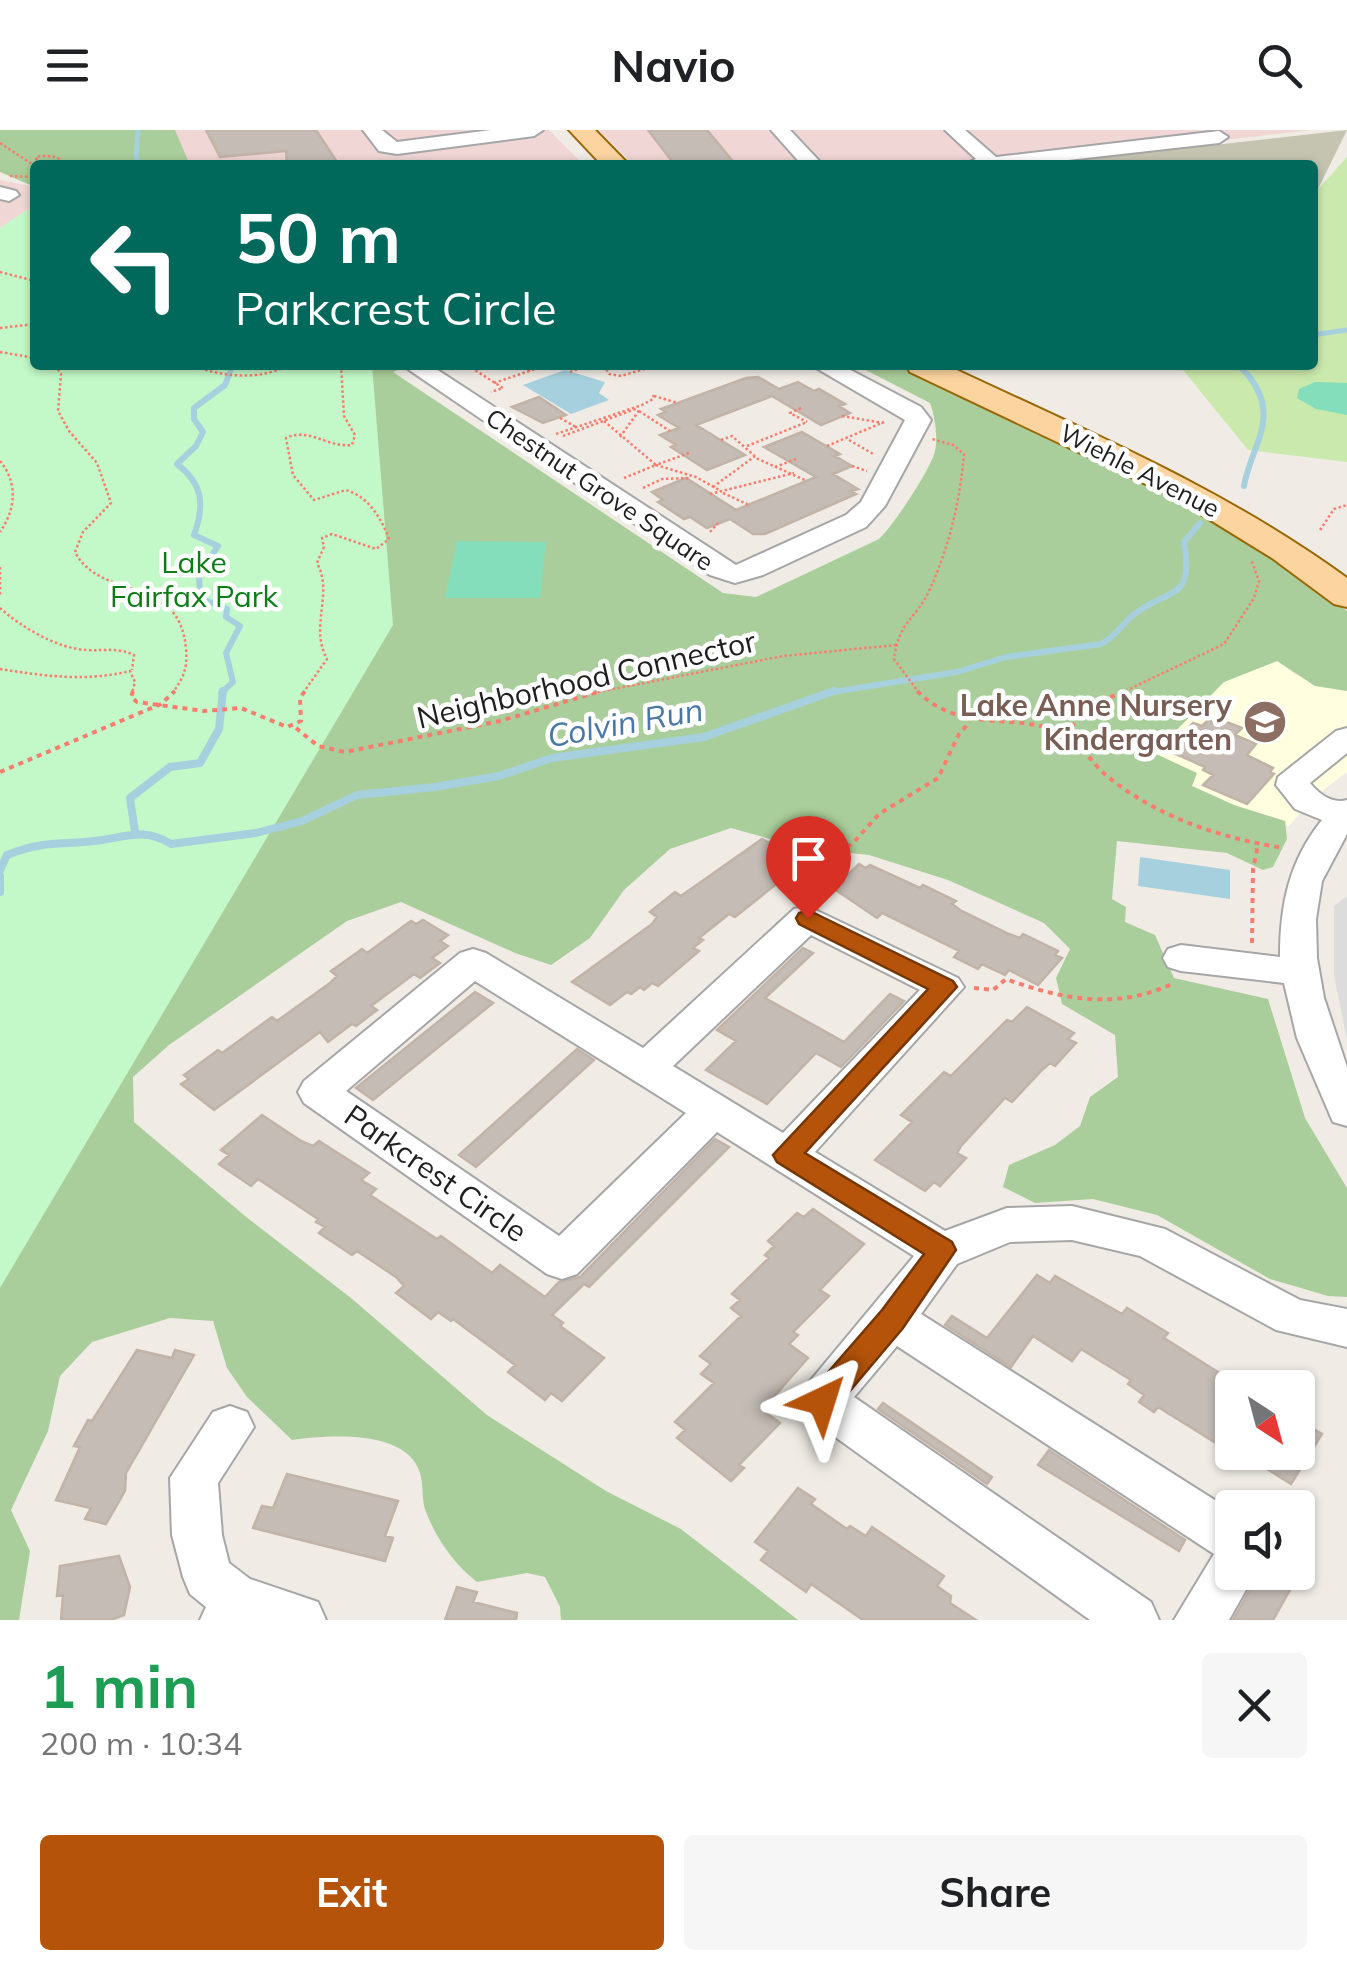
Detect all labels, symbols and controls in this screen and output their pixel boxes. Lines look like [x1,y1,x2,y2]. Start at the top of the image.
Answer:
text: Navio [611,37,736,93]
icon: menu [40,38,95,93]
icon: search [1252,38,1307,93]
text: 50 m [235,193,401,281]
icon: left [70,200,200,330]
text: Parkcrest Circle [235,280,557,336]
street label: Chestnut Grove Square [480,401,720,577]
street label: Wiehle Avenue [1055,416,1225,524]
park label: Lake Fairfax Park [110,543,279,615]
street label: Neighborhood Connector [413,621,759,736]
place label: Lake Anne Nursery Kindergarten [960,686,1233,758]
water label: Colvin Run [544,689,706,755]
school or university icon: Lake Anne Nursery Kindergarten [1242,699,1288,745]
pin [766,816,851,919]
icon: arrive [781,831,836,886]
street label: Parkcrest Circle [337,1096,535,1250]
position arrow [770,1349,874,1453]
north arrow [1215,1370,1315,1470]
map controls [1215,1370,1315,1590]
button: sound [1215,1490,1315,1590]
text: 1 min [40,1648,198,1723]
button: close [1202,1653,1307,1758]
text: 200 m · 10:34 [40,1723,242,1763]
button: Exit [40,1835,664,1950]
button: Share [684,1835,1307,1950]

